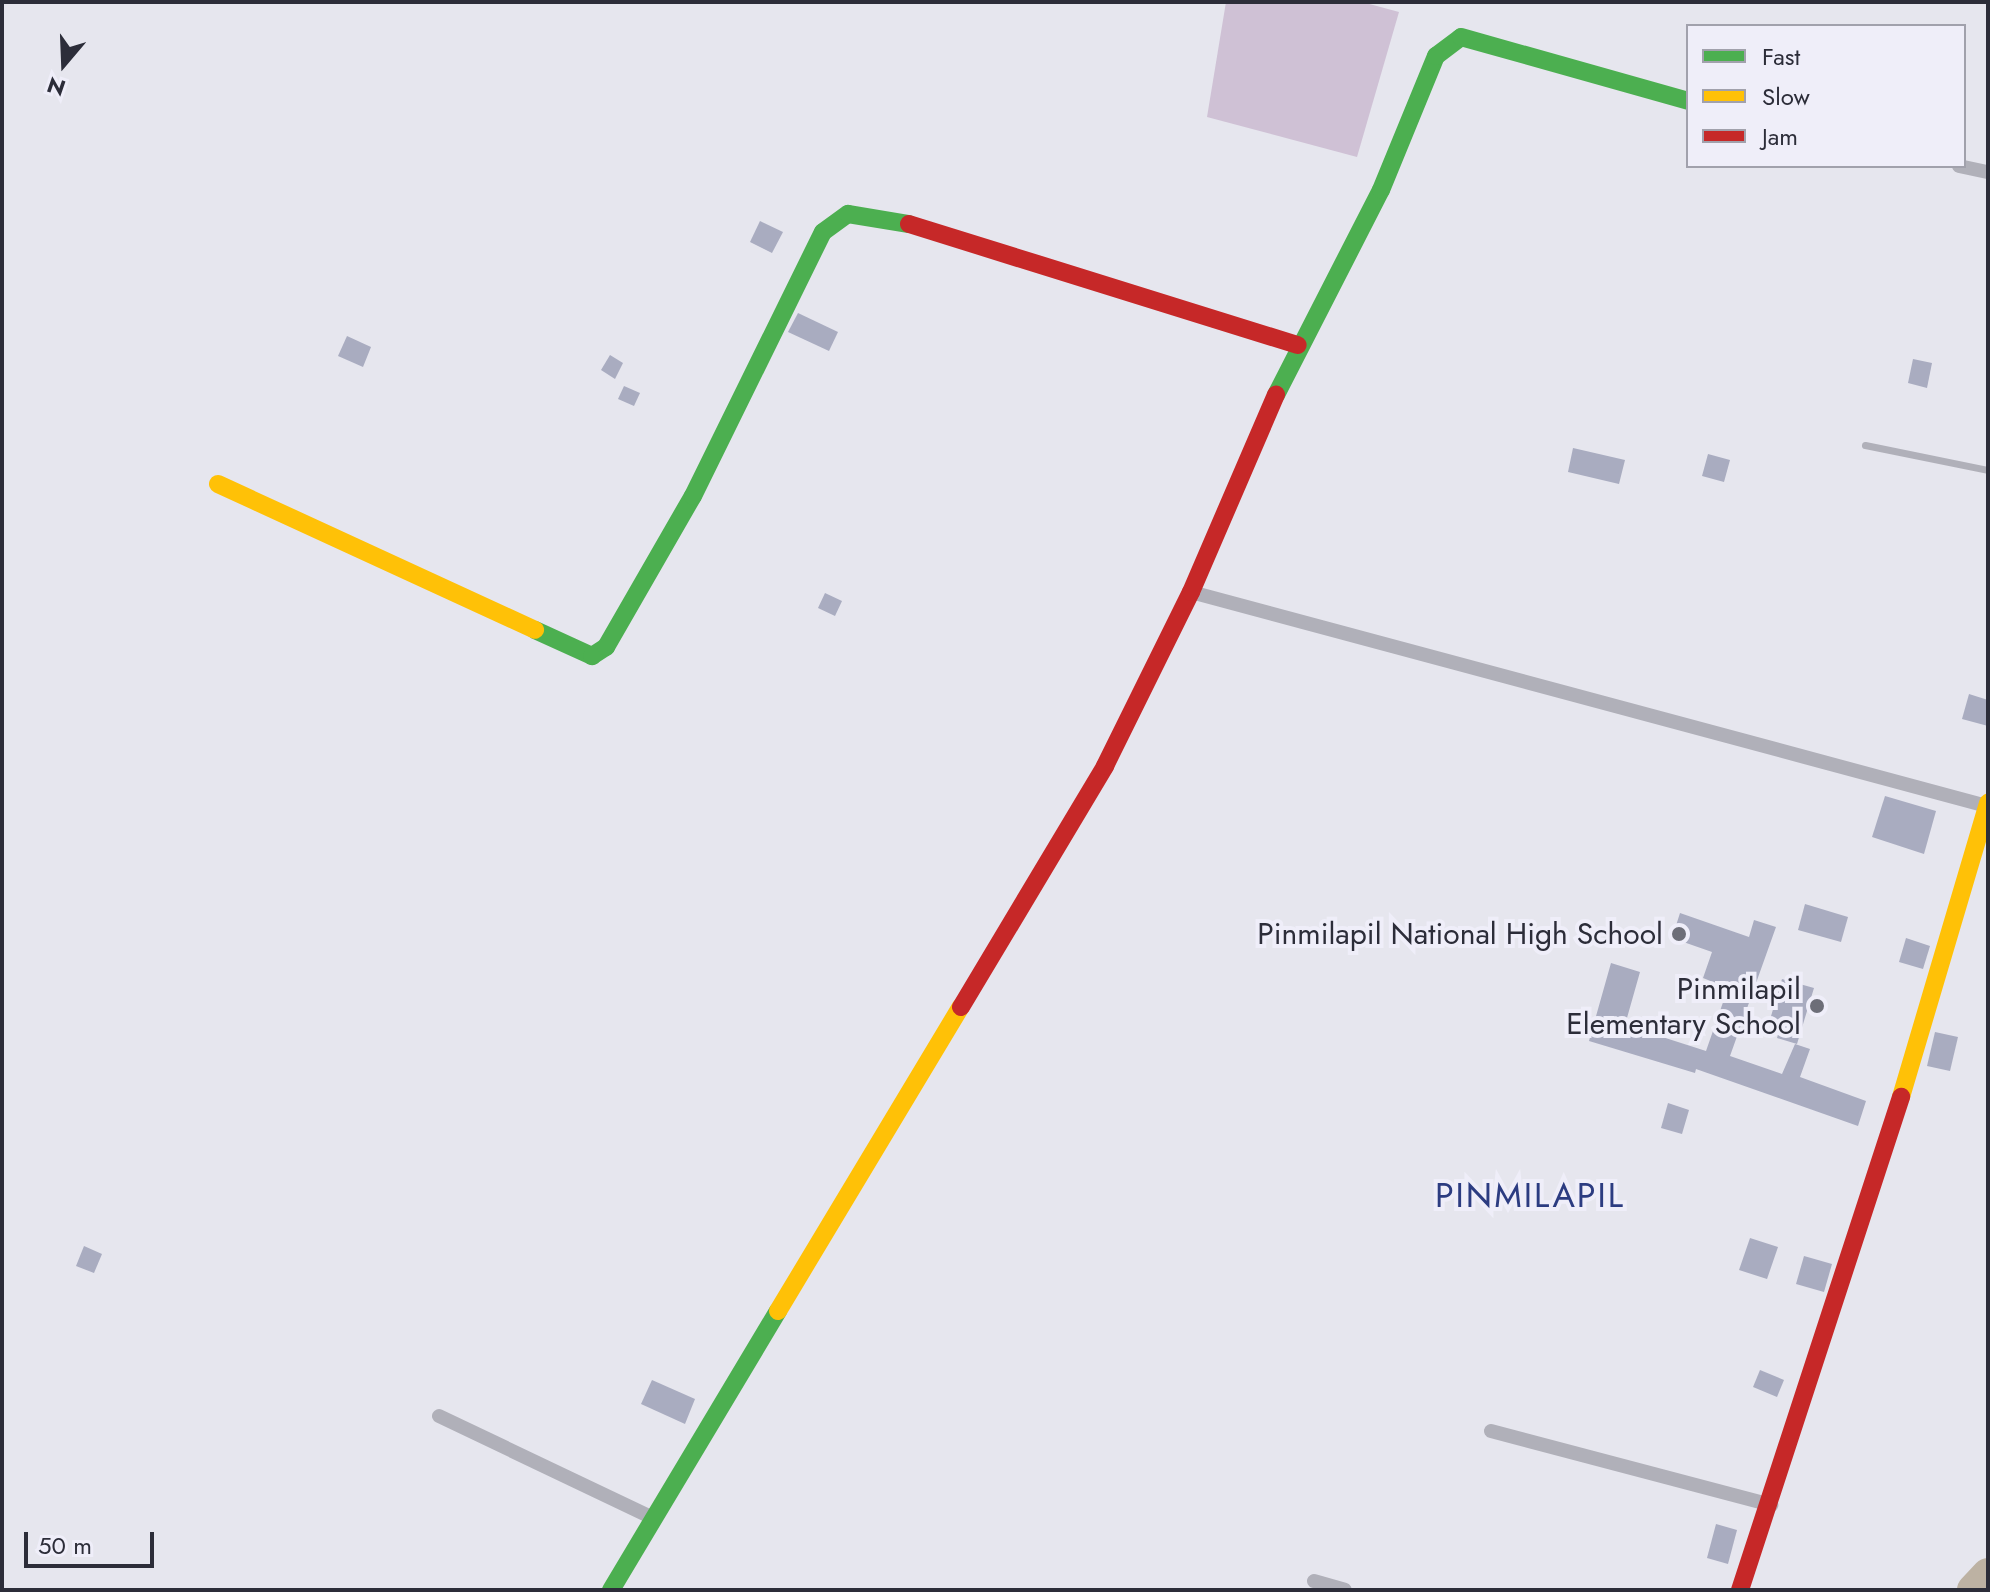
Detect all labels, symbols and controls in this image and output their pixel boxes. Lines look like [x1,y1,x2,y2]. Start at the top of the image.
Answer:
north arrow [24,24,104,104]
legend [1686,24,1966,168]
text: Fast [1762,39,1800,74]
text: N [43,69,70,105]
text: Slow [1762,79,1810,114]
text: Jam [1762,119,1798,154]
place label: Pinmilapil National High School [1257,916,1663,952]
marker: Pinmilapil National High School [1670,925,1688,943]
place label: Pinmilapil Elementary School [1566,971,1801,1042]
marker: Pinmilapil Elementary School [1808,997,1826,1015]
district label: PINMILAPIL [1435,1176,1625,1216]
scale bar [28,1516,158,1566]
text: 50 m [38,1528,92,1563]

